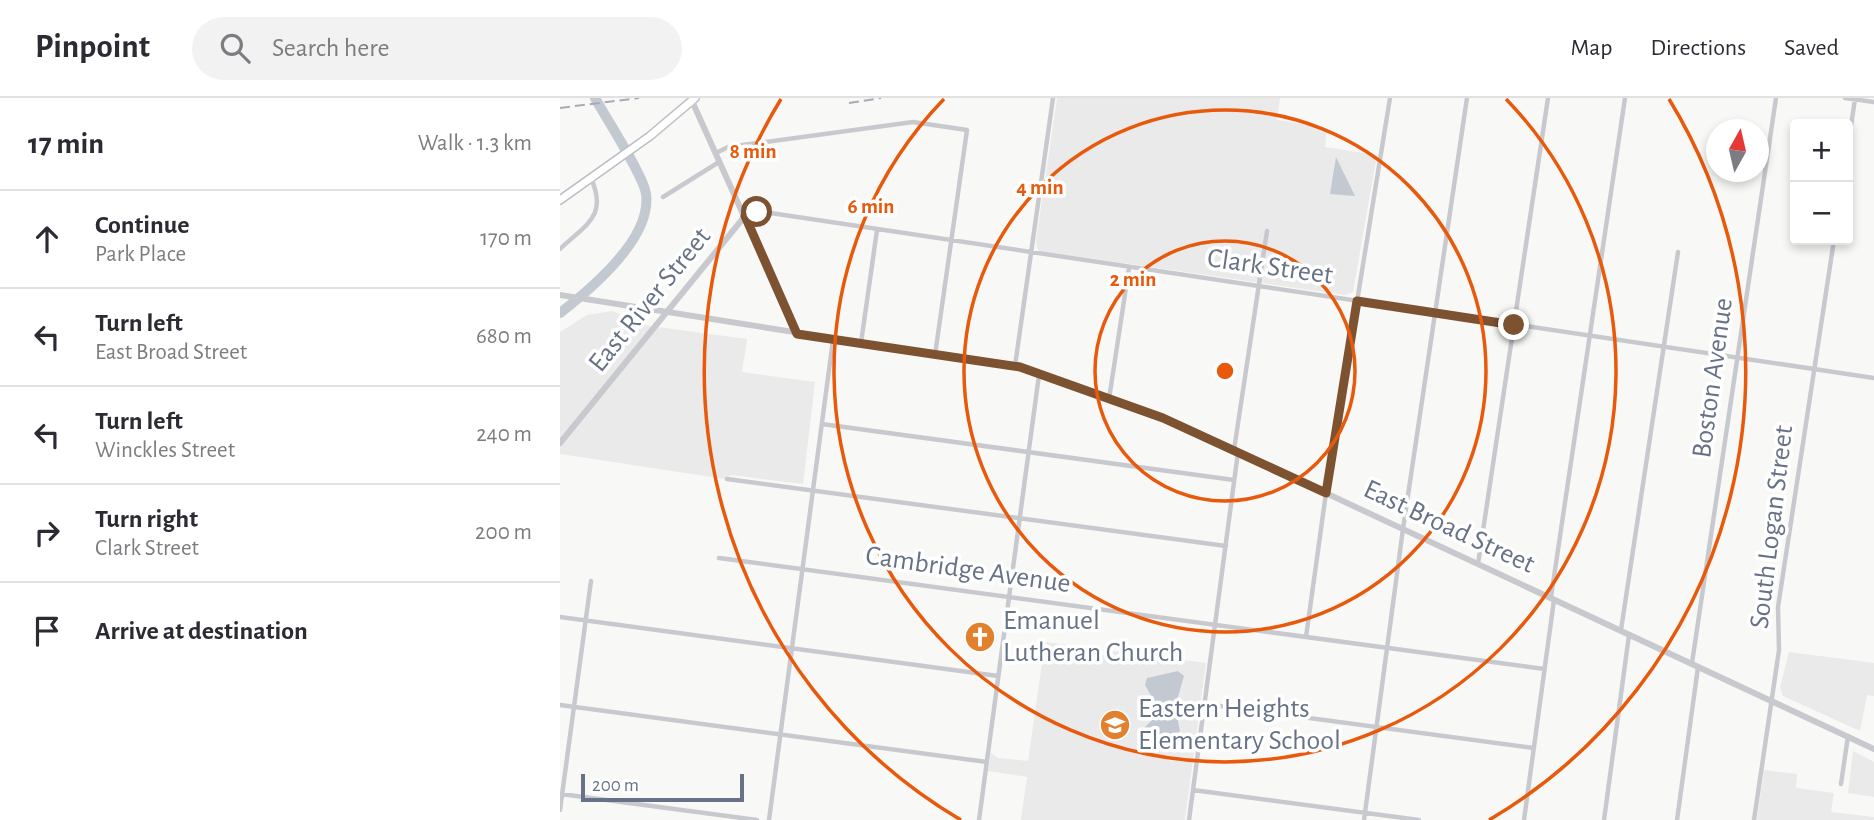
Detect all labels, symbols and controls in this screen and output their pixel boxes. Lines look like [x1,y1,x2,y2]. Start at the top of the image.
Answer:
search box [192,17,682,80]
icon: search [216,29,254,67]
text: Pinpoint [35,31,150,64]
text: Search here [272,35,390,61]
text: Map [1570,36,1612,60]
text: Directions [1650,36,1746,60]
text: Saved [1784,36,1839,60]
north arrow [1706,119,1769,182]
map controls [1790,119,1853,245]
button: + [1790,119,1853,182]
text: 17 min [28,129,104,159]
text: Walk · 1.3 km [418,132,532,155]
text: 8 min [729,141,777,162]
text: 4 min [1016,177,1064,198]
button: − [1790,182,1853,245]
route start [741,196,772,227]
text: 6 min [848,196,894,217]
text: Continue [95,212,190,238]
icon: ahead [28,220,66,258]
street label: East River Street [584,223,716,377]
text: 170 m [480,227,532,250]
text: Park Place [95,243,186,266]
street label: Clark Street [1205,244,1335,290]
text: 2 min [1110,269,1156,290]
street label: Boston Avenue [1688,296,1738,460]
route end [1498,309,1529,340]
text: Turn left [95,310,183,336]
icon: left [28,318,66,356]
text: 680 m [476,325,532,348]
text: East Broad Street [95,341,247,364]
centre of rings [1213,359,1237,383]
text: Turn left [95,408,183,434]
icon: left [28,416,66,454]
text: 240 m [476,423,532,446]
street label: South Logan Street [1746,424,1798,630]
text: Winckles Street [95,439,235,462]
street label: East Broad Street [1359,475,1539,579]
text: Turn right [95,506,198,532]
icon: right [28,514,66,552]
text: 200 m [475,521,532,544]
text: Clark Street [95,537,199,560]
street label: Cambridge Avenue [864,542,1072,598]
place label: Emanuel Lutheran Church [1003,607,1183,667]
icon: arrive [28,612,66,650]
text: Arrive at destination [95,618,308,644]
church icon: Emanuel Lutheran Church [963,620,997,654]
place label: Eastern Heights Elementary School [1138,695,1341,755]
school or university icon: Eastern Heights Elementary School [1098,708,1132,742]
scale bar [581,771,744,803]
text: 200 m [592,776,639,795]

